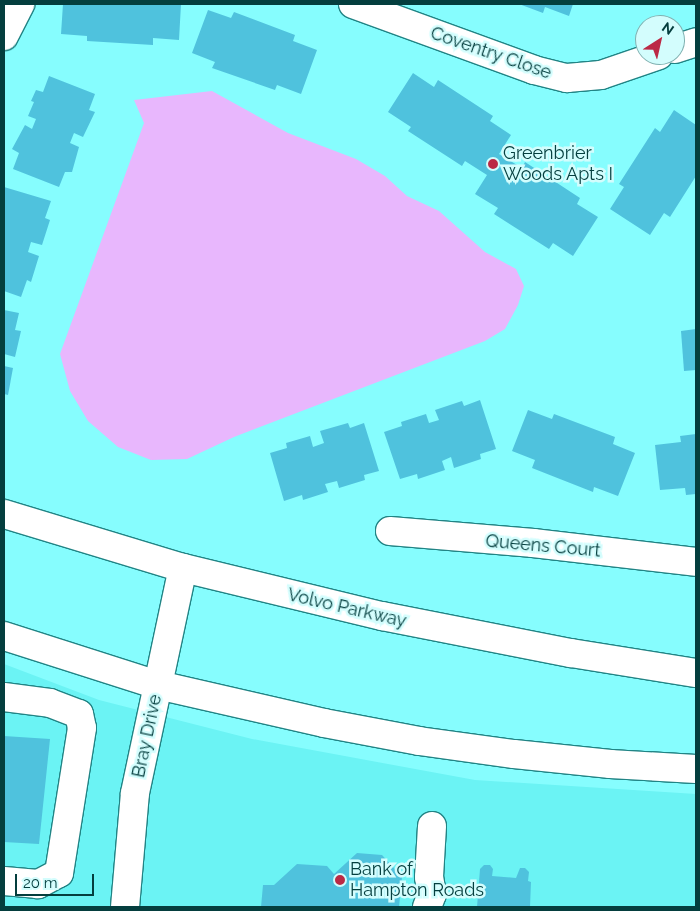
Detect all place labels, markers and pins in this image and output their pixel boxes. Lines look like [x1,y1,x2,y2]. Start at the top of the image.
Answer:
place label: Greenbrier Woods Apts I [503,143,613,186]
marker: Greenbrier Woods Apts I [487,158,499,170]
place label: Bank of Hampton Roads [350,859,484,902]
marker: Bank of Hampton Roads [334,874,346,886]

